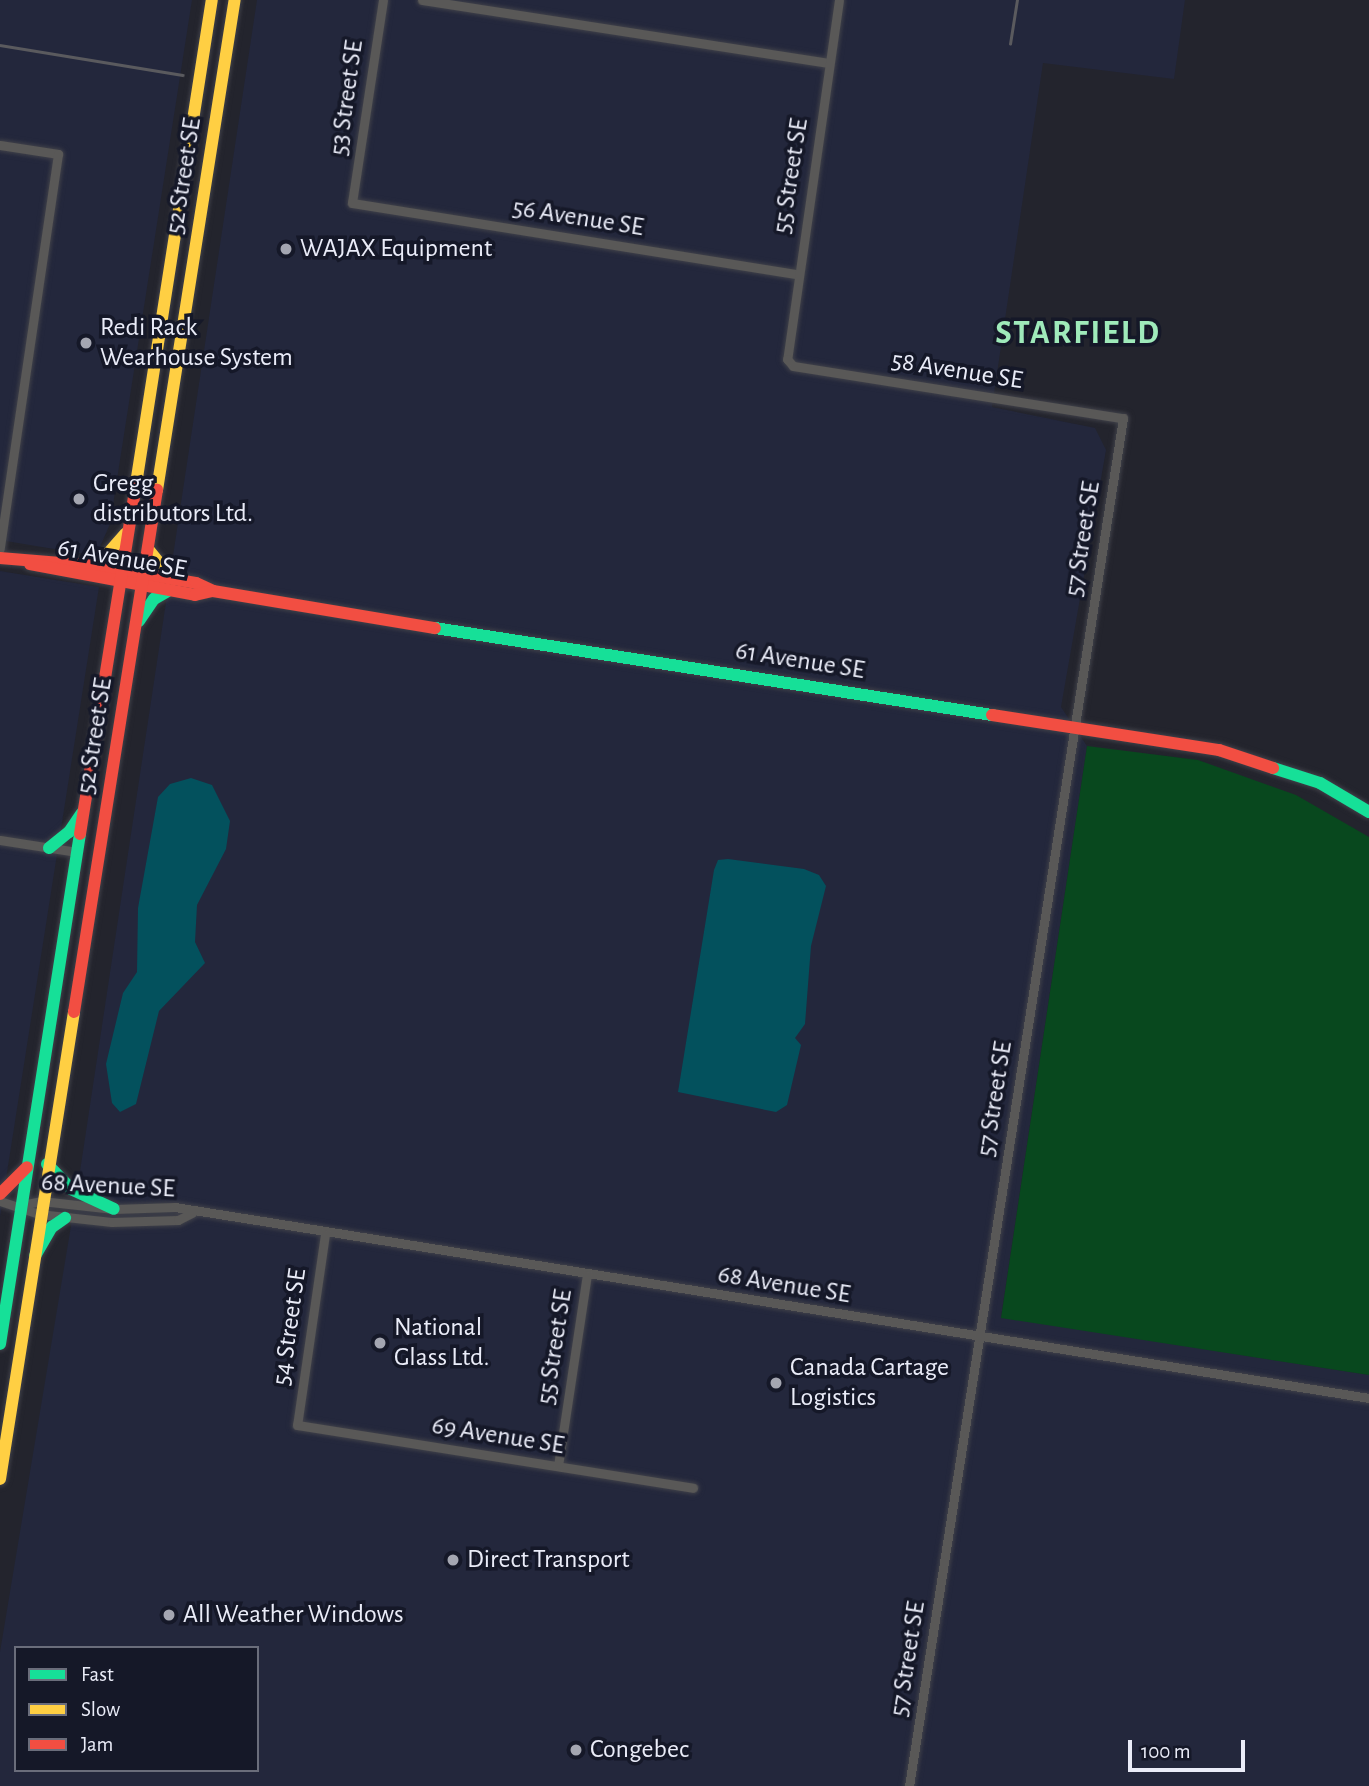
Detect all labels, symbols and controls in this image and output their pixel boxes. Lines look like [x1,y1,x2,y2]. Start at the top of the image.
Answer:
street label: 53 Street SE [323,38,371,158]
street label: 52 Street SE [159,116,209,236]
street label: 55 Street SE [766,116,816,236]
street label: 56 Avenue SE [510,192,646,244]
place label: WAJAX Equipment [300,233,492,265]
marker: WAJAX Equipment [278,241,294,257]
place label: Redi Rack Wearhouse System [100,312,293,374]
district label: STARFIELD [996,314,1160,354]
marker: Redi Rack Wearhouse System [78,335,94,351]
street label: 58 Avenue SE [889,345,1025,397]
place label: Gregg distributors Ltd. [93,468,253,530]
street label: 57 Street SE [1058,479,1108,599]
marker: Gregg distributors Ltd. [71,491,87,507]
street label: 61 Avenue SE [55,532,189,586]
street label: 61 Avenue SE [733,635,867,687]
street label: 52 Street SE [70,676,120,796]
street label: 57 Street SE [970,1039,1020,1159]
street label: 68 Avenue SE [40,1167,176,1205]
street label: 68 Avenue SE [716,1259,852,1311]
street label: 54 Street SE [266,1266,314,1388]
street label: 55 Street SE [530,1287,580,1407]
place label: National Glass Ltd. [394,1312,489,1374]
marker: National Glass Ltd. [372,1335,388,1351]
place label: Canada Cartage Logistics [790,1352,949,1414]
marker: Canada Cartage Logistics [768,1375,784,1391]
street label: 69 Avenue SE [430,1410,566,1462]
place label: Direct Transport [467,1544,629,1576]
marker: Direct Transport [445,1552,461,1568]
place label: All Weather Windows [183,1599,404,1631]
street label: 57 Street SE [883,1599,933,1719]
marker: All Weather Windows [161,1607,177,1623]
legend [14,1646,259,1772]
text: Fast [81,1664,114,1685]
text: Slow [81,1699,120,1720]
scale bar [1131,1726,1248,1770]
text: Jam [81,1734,113,1755]
place label: Congebec [590,1734,689,1766]
text: 100 m [1141,1741,1191,1762]
marker: Congebec [568,1742,584,1758]

